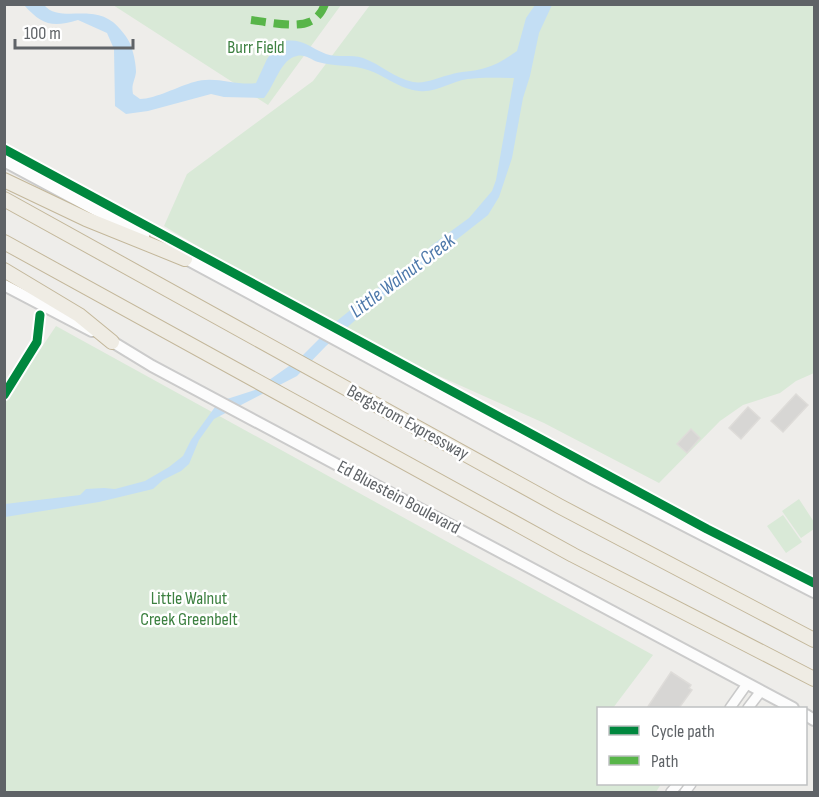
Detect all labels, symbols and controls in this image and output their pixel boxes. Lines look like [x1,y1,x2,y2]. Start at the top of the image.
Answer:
scale bar [15,12,134,50]
text: 100 m [24,23,61,44]
park label: Burr Field [227,37,285,58]
water label: Little Walnut Creek [345,228,460,323]
street label: Bergstrom Expressway [343,380,472,465]
street label: Ed Bluestein Boulevard [334,456,464,539]
park label: Little Walnut Creek Greenbelt [140,588,238,630]
legend [597,707,807,785]
text: Cycle path [651,721,715,742]
text: Path [651,751,679,772]

